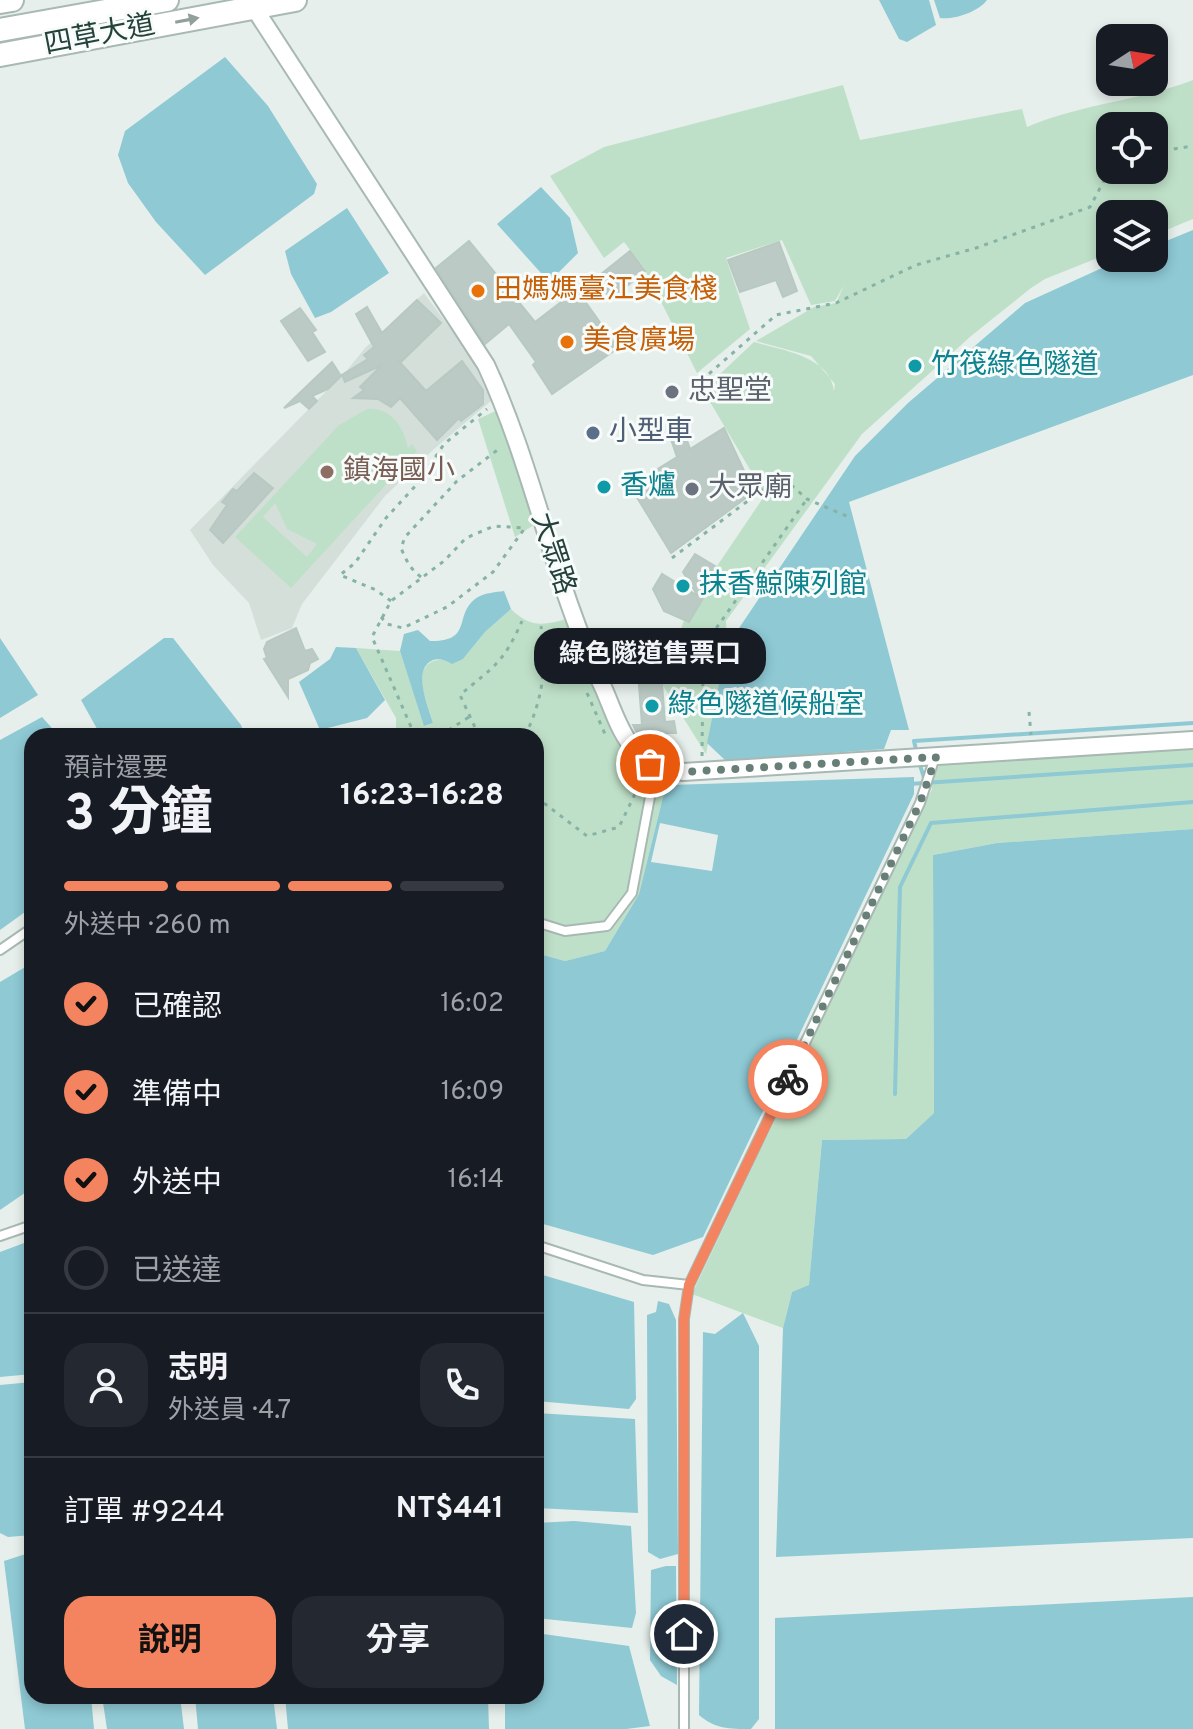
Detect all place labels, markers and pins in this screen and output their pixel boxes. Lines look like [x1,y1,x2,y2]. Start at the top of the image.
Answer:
place label: 田媽媽臺江美食棧 [494,273,718,309]
marker: 田媽媽臺江美食棧 [469,282,487,300]
place label: 美食廣場 [583,324,695,360]
marker: 美食廣場 [558,333,576,351]
place label: 竹筏綠色隧道 [931,348,1099,384]
marker: 竹筏綠色隧道 [906,357,924,375]
place label: 忠聖堂 [688,374,772,410]
marker: 忠聖堂 [663,383,681,401]
place label: 小型車 [609,415,693,451]
marker: 小型車 [584,424,602,442]
place label: 鎮海國小 [343,454,455,490]
marker: 鎮海國小 [318,463,336,481]
place label: 香爐 [620,469,676,505]
place label: 大眾廟 [708,471,792,507]
marker: 香爐 [595,478,613,496]
marker: 大眾廟 [683,480,701,498]
place label: 抹香鯨陳列館 [699,568,867,604]
marker: 抹香鯨陳列館 [674,577,692,595]
callout: 綠色隧道售票口 [534,628,766,684]
place label: 綠色隧道候船室 [668,688,864,724]
marker: 綠色隧道候船室 [643,697,661,715]
pin [616,730,684,798]
pin [650,1600,718,1668]

